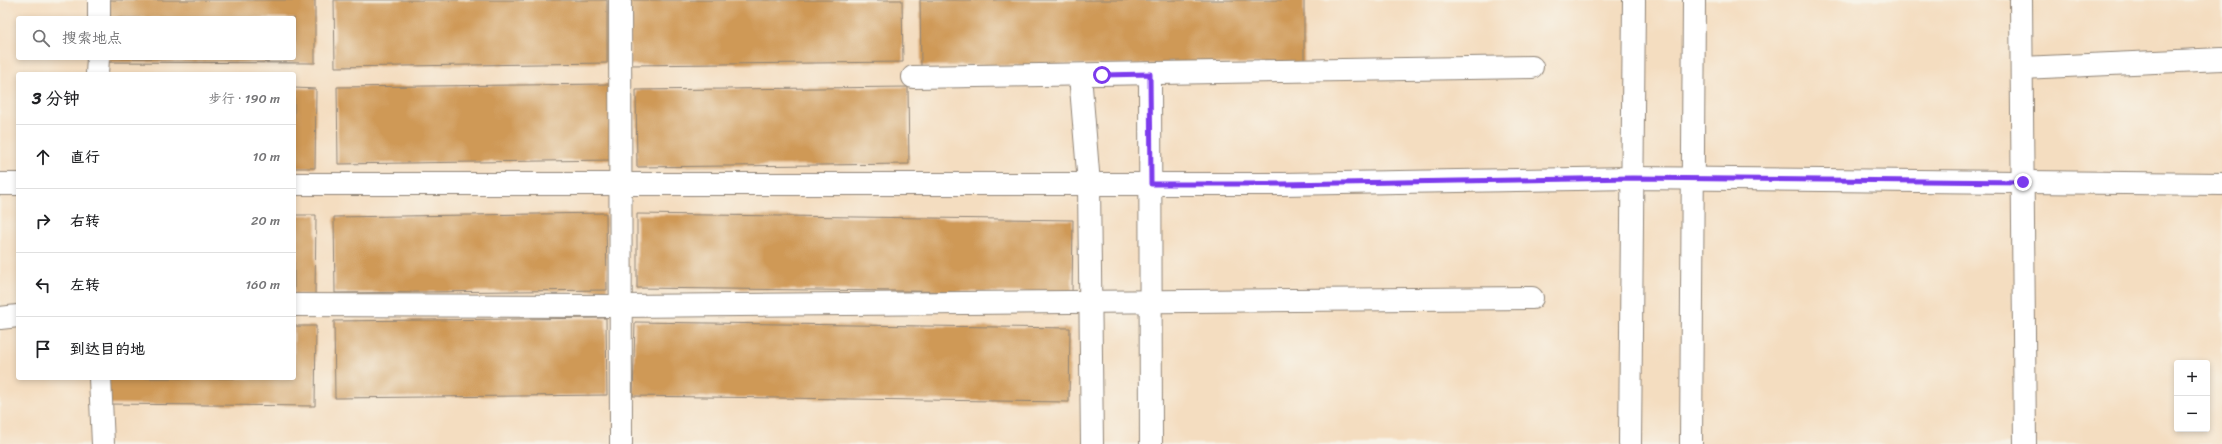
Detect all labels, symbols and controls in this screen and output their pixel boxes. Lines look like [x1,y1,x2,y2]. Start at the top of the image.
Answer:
search box [16,16,296,60]
text: 搜索地点 [62,25,122,51]
icon: search [30,27,52,49]
route start [1093,66,1111,84]
text: 3 分钟 [32,83,80,113]
text: 步行 · 190 m [209,87,280,110]
text: 直行 [70,144,100,170]
text: 10 m [253,145,280,168]
icon: ahead [32,146,54,168]
route end [2014,173,2032,191]
text: 右转 [70,208,100,234]
text: 20 m [251,209,280,232]
icon: right [32,210,54,232]
text: 左转 [70,272,100,298]
text: 160 m [245,273,280,296]
icon: left [32,274,54,296]
text: 到达目的地 [70,336,145,362]
icon: arrive [32,338,54,360]
map controls [2174,360,2210,432]
button: + [2174,360,2210,396]
button: − [2174,396,2210,432]

